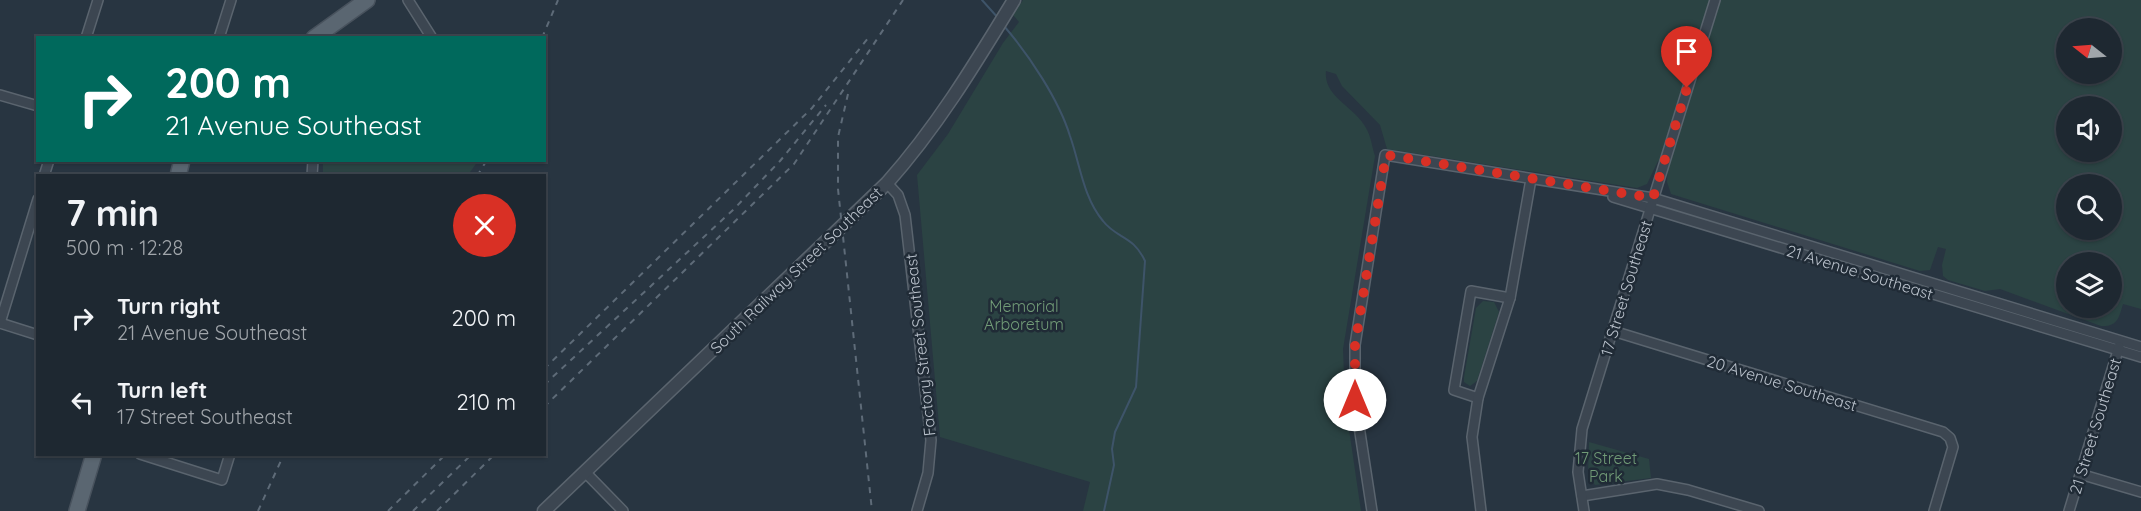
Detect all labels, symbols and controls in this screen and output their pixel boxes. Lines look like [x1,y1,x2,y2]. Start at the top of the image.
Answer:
north arrow [2056,18,2122,84]
map controls [2056,18,2122,318]
pin [1661,26,1712,88]
icon: arrive [1670,35,1703,68]
text: 200 m [165,56,291,109]
icon: right [66,60,144,138]
button: sound [2056,96,2122,162]
text: 21 Avenue Southeast [165,108,422,142]
button: search [2056,174,2122,240]
street label: South Railway Street Southeast [706,182,886,358]
text: 7 min [66,190,159,235]
button: close [453,194,516,257]
street label: 17 Street Southeast [1596,218,1656,358]
text: 500 m · 12:28 [66,235,183,260]
street label: 21 Avenue Southeast [1784,240,1936,304]
button: layers [2056,252,2122,318]
street label: Factory Street Southeast [900,253,940,437]
text: Turn right [117,292,221,320]
park label: Memorial Arboretum [984,296,1064,334]
icon: right [66,302,99,335]
text: 200 m [452,304,516,332]
text: 21 Avenue Southeast [117,320,307,345]
street label: 20 Avenue Southeast [1705,351,1859,415]
street label: 21 Street Southeast [2065,356,2125,496]
position arrow [1323,368,1387,432]
text: Turn left [117,376,207,404]
icon: left [66,386,99,419]
text: 210 m [457,388,516,416]
text: 17 Street Southeast [117,404,293,429]
park label: 17 Street Park [1575,448,1637,486]

